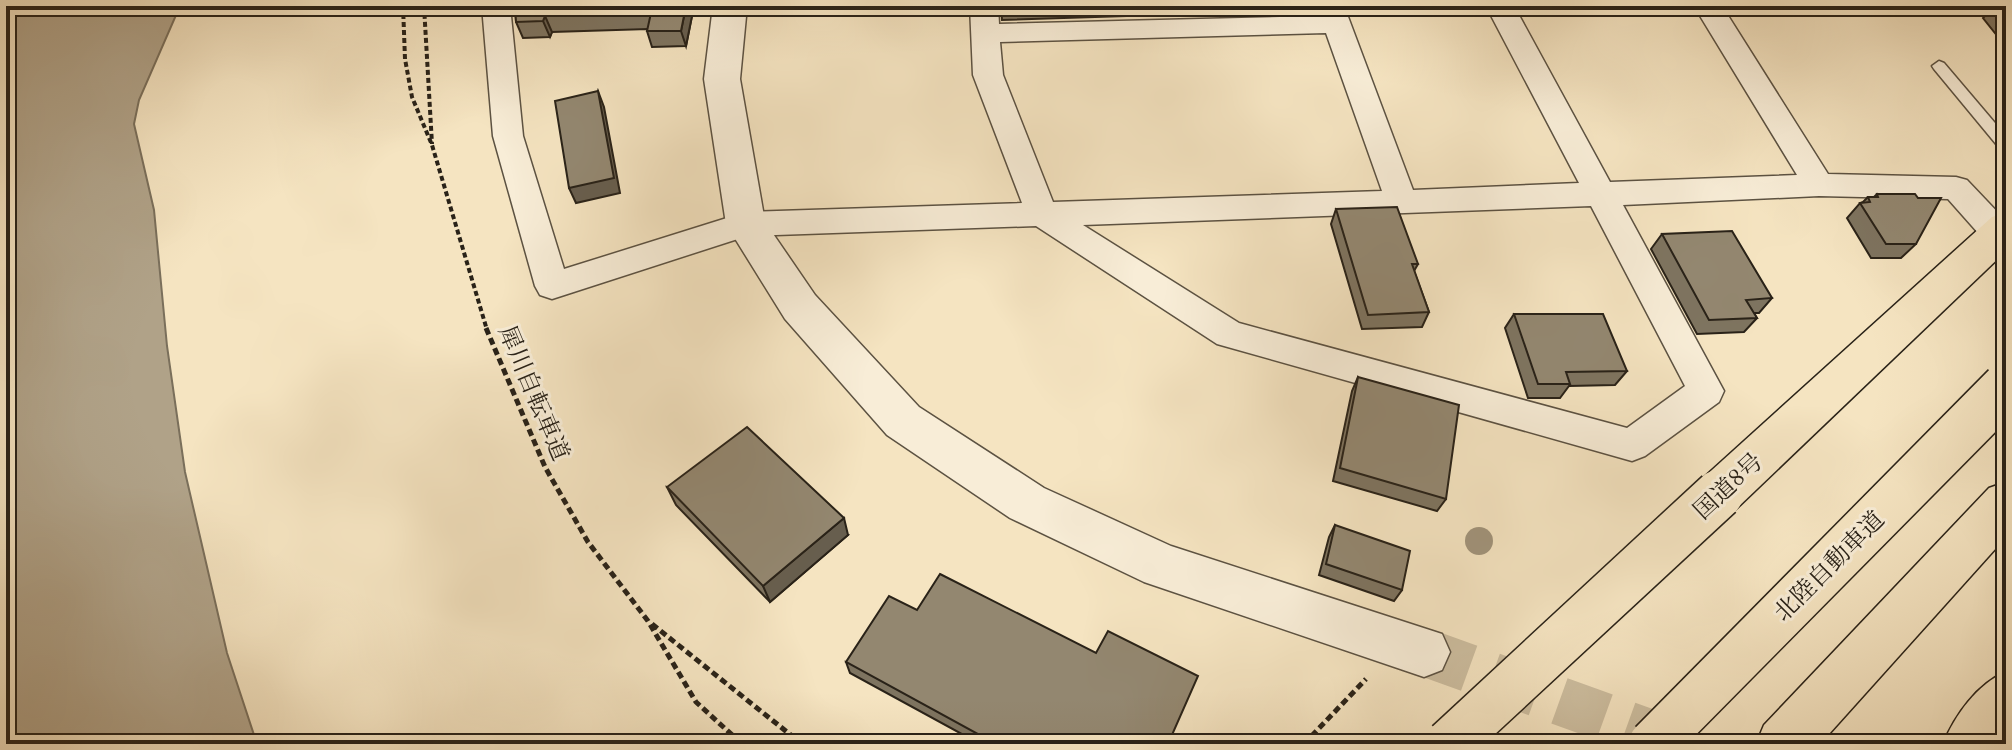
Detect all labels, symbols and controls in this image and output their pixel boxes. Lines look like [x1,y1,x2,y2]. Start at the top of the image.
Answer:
street label: 犀川自転車道 [493,321,575,465]
street label: 国道8号 [1688,447,1768,525]
street label: 北陸自動車道 [1768,505,1890,627]

